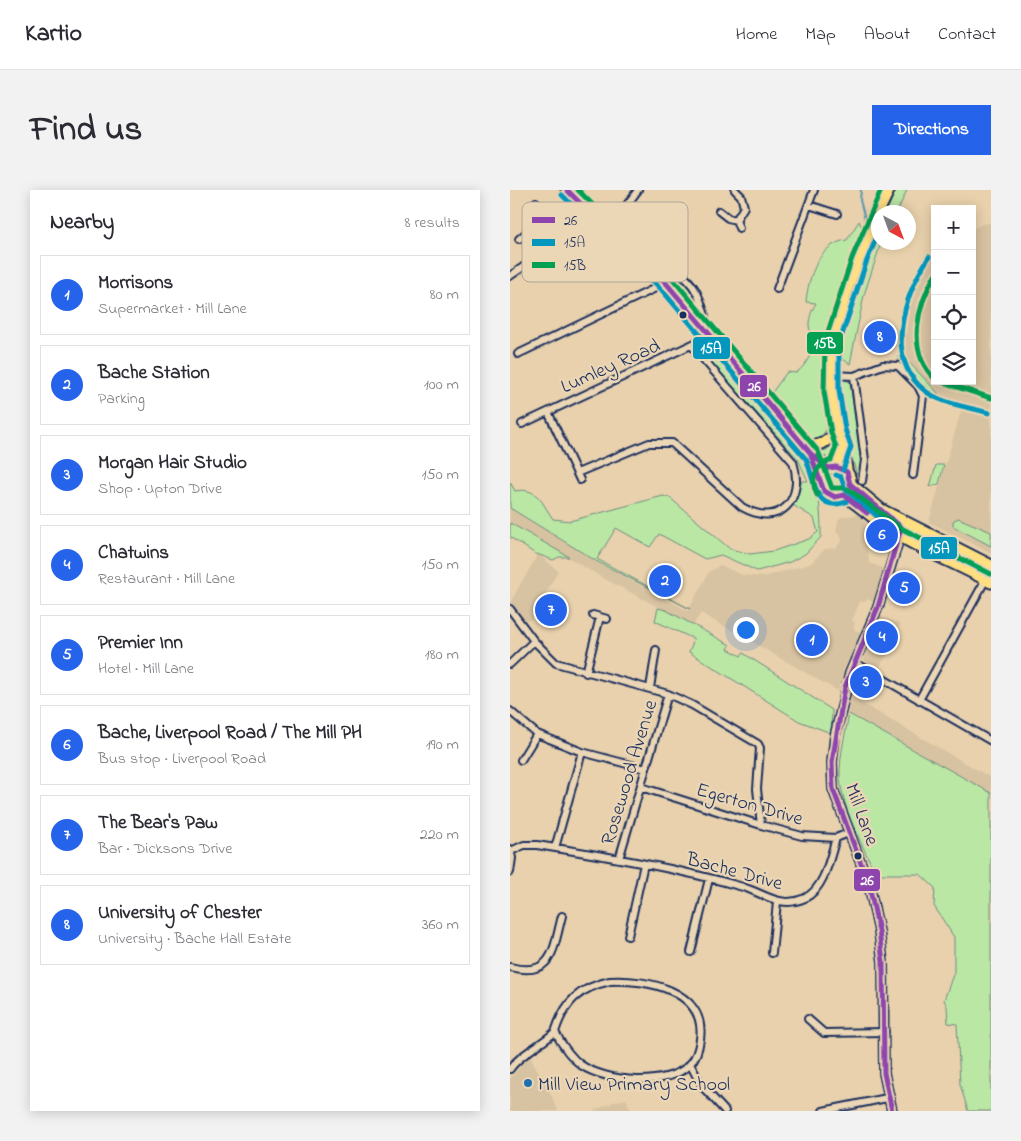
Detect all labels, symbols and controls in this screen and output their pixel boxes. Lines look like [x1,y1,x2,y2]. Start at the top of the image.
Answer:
text: Kartio [25,17,82,52]
text: Home [736,22,777,48]
text: Map [805,22,836,48]
text: About [864,22,910,48]
text: Contact [938,22,996,48]
text: Find us [30,105,142,156]
button: Directions [872,105,991,155]
legend [522,202,688,282]
north arrow [871,205,916,250]
map controls [931,205,976,385]
button: + [931,205,976,250]
text: Nearby [50,208,114,238]
text: 8 results [404,211,460,235]
text: 26 [564,211,577,232]
text: 15A [564,233,585,254]
button: − [931,250,976,295]
text: 15B [564,256,586,277]
text: Morrisons [98,270,173,297]
text: 1 [64,283,70,307]
text: 80 m [430,283,459,307]
button: locate [931,295,976,340]
text: Supermarket · Mill Lane [98,297,247,321]
unlabelled marker [678,310,688,320]
pin: 8 [864,318,896,356]
line badge: 15B [806,331,844,355]
street label: Lumley Road [557,332,665,402]
text: 15B [814,334,837,355]
line badge: 15A [692,336,731,360]
text: 15A [700,339,722,360]
button: layers [931,340,976,385]
text: Bache Station [98,360,210,387]
text: 2 [63,373,71,397]
text: 100 m [424,373,459,397]
line badge: 26 [739,374,768,398]
text: 26 [746,377,761,398]
text: Parking [98,387,145,411]
text: Morgan Hair Studio [98,450,247,477]
text: 3 [64,463,70,487]
text: 150 m [421,463,459,487]
text: Shop · Upton Drive [98,477,222,501]
pin: 6 [866,516,898,554]
line badge: 15A [920,536,958,560]
text: 15A [928,539,950,560]
text: Chatwins [98,540,169,567]
text: 4 [64,553,70,577]
text: 150 m [421,553,459,577]
pin: 2 [649,562,681,600]
text: Restaurant · Mill Lane [98,567,235,591]
pin: 5 [888,569,920,607]
pin: 7 [535,591,567,629]
your location [733,617,759,643]
pin: 4 [866,618,898,656]
pin: 1 [796,621,828,659]
text: Premier Inn [98,630,183,657]
text: 5 [62,643,72,667]
text: 180 m [425,643,459,667]
text: Hotel · Mill Lane [98,657,194,681]
pin: 3 [850,663,882,701]
street label: Rosewood Avenue [595,697,666,849]
text: Bache, Liverpool Road / The Mill PH [98,720,362,747]
text: 6 [63,733,71,757]
text: 190 m [426,733,459,757]
text: Bus stop · Liverpool Road [98,747,266,771]
street label: Egerton Drive [692,776,806,835]
street label: Mill Lane [836,780,885,850]
text: The Bear's Paw [98,810,218,837]
text: 7 [64,823,70,847]
text: 220 m [420,823,459,847]
text: Bar · Dicksons Drive [98,837,232,861]
street label: Bache Drive [682,845,786,899]
unlabelled marker [853,851,863,861]
line badge: 26 [853,868,881,892]
text: 26 [859,871,874,892]
text: University of Chester [98,900,262,927]
text: 8 [64,913,70,937]
text: 360 m [422,913,459,937]
text: University · Bache Hall Estate [98,927,291,951]
place label: Mill View Primary School [538,1071,730,1100]
marker: Mill View Primary School [522,1077,534,1089]

